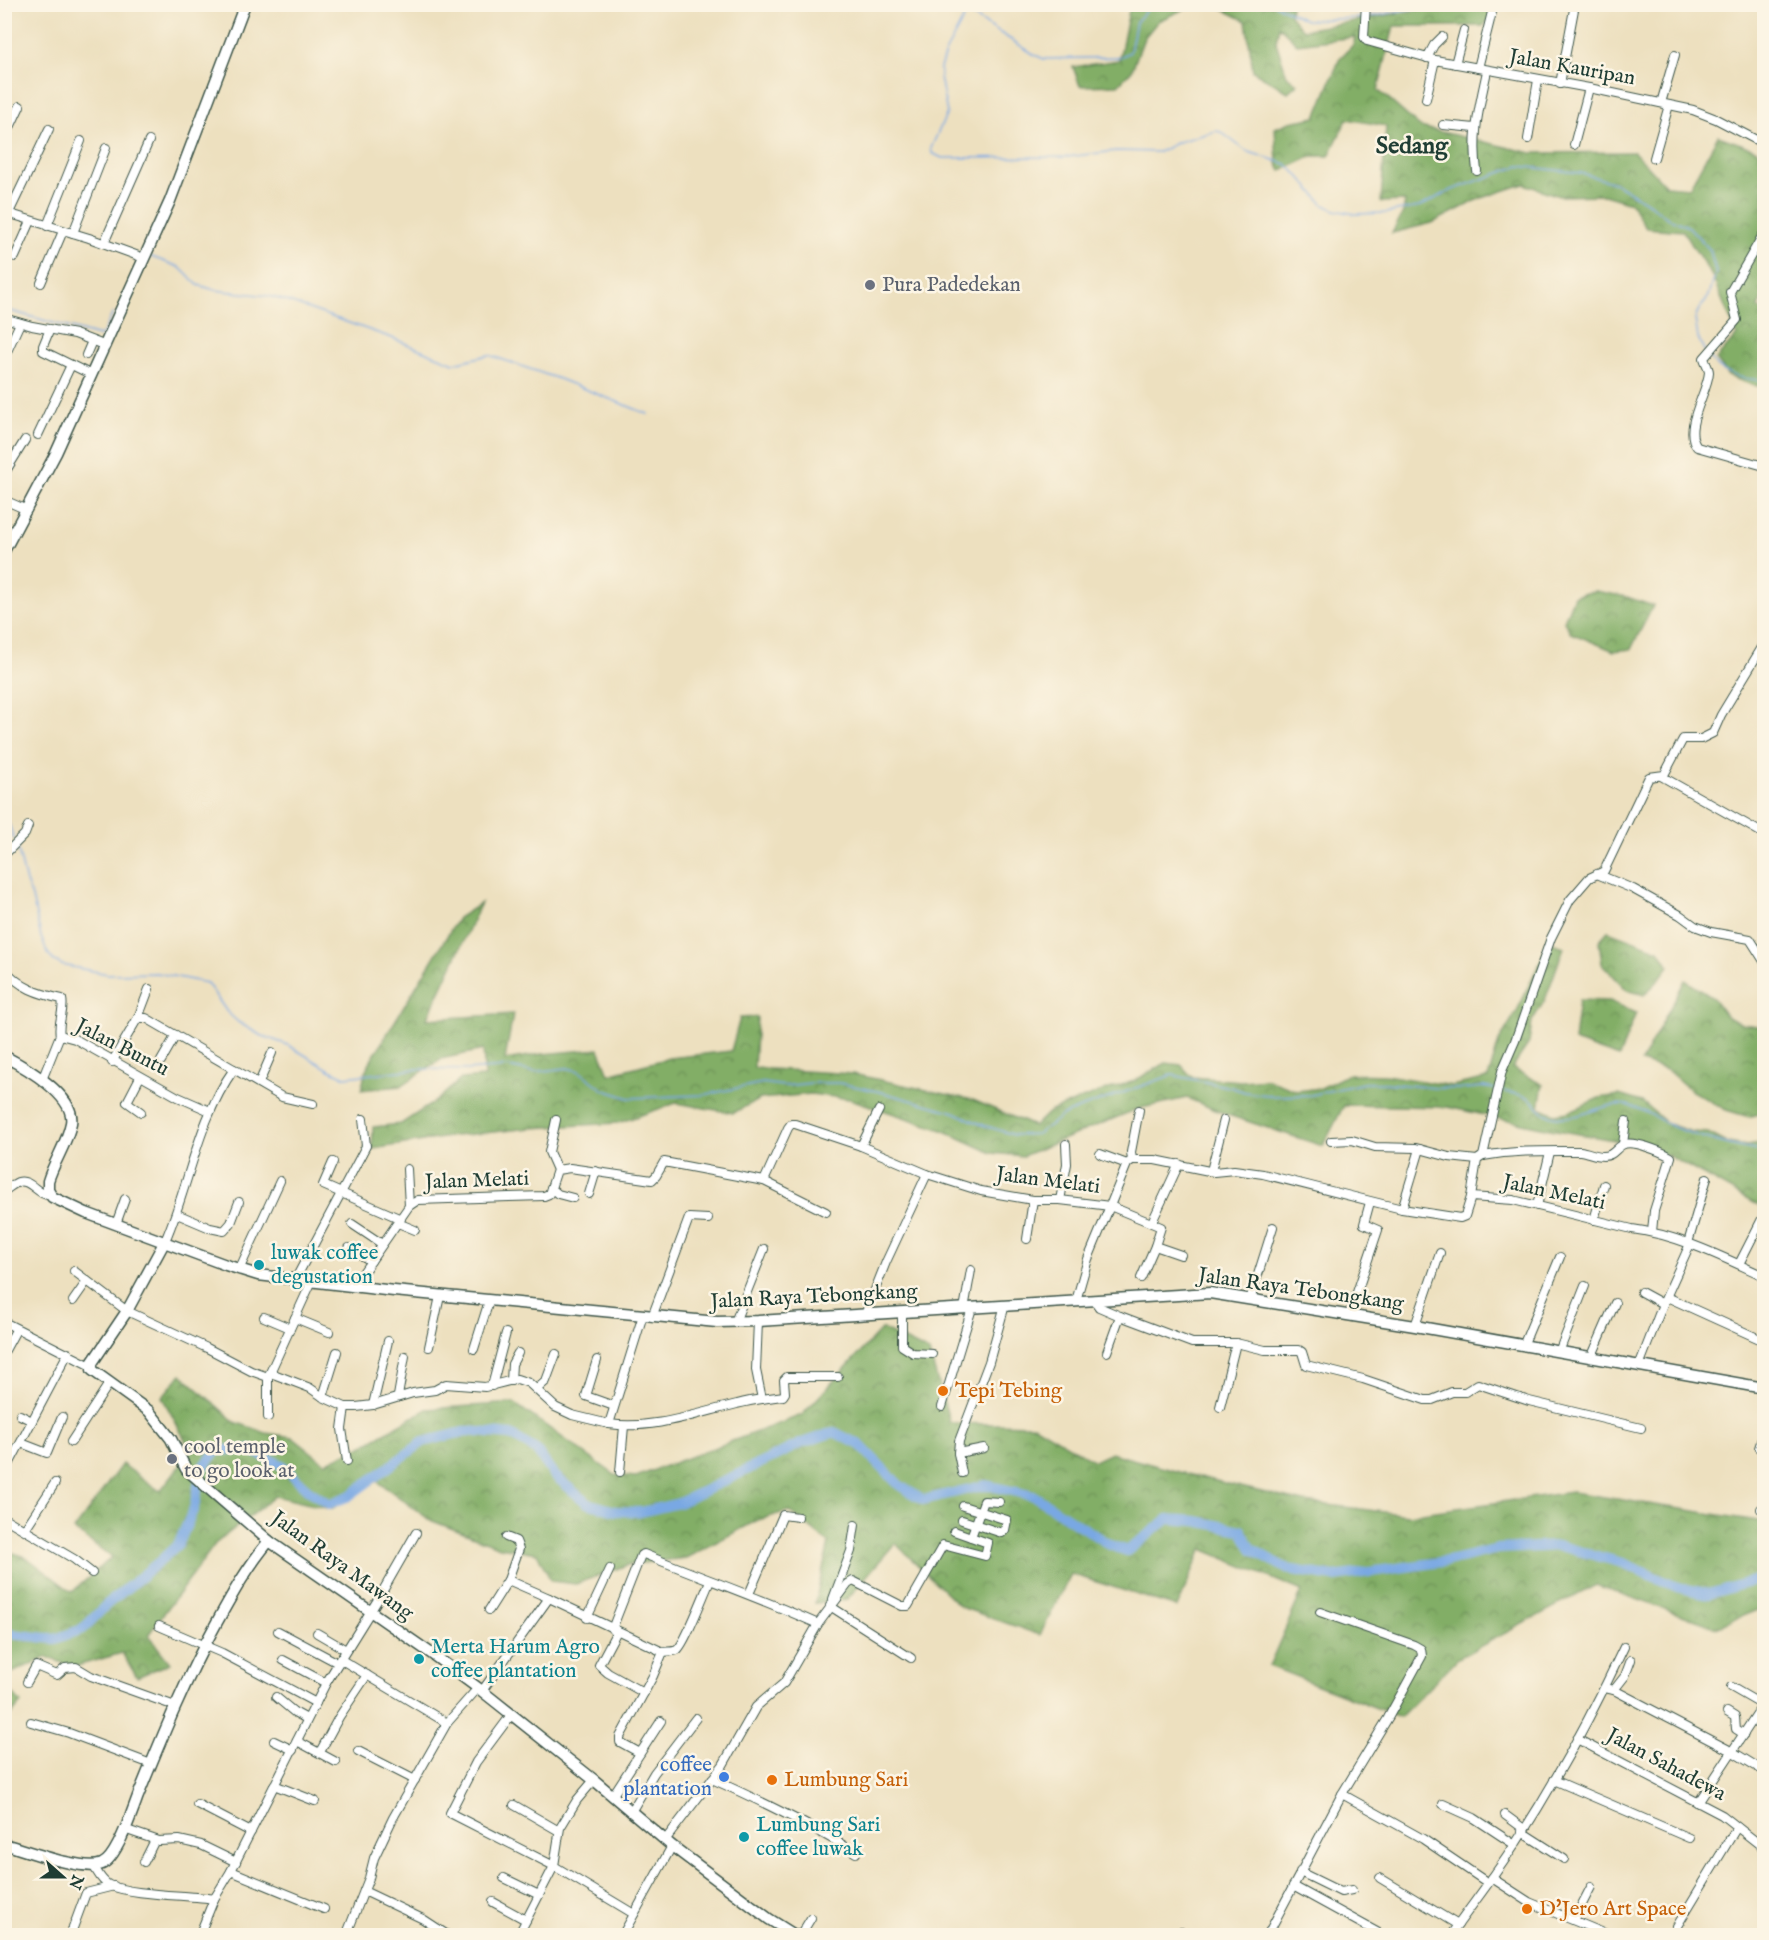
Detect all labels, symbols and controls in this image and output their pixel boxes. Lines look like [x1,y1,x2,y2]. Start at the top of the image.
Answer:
street label: Jalan Kauripan [1505,43,1637,92]
district label: Sedang [1376,131,1449,162]
place label: Pura Padedekan [882,272,1021,299]
marker: Pura Padedekan [863,278,877,292]
street label: Jalan Buntu [69,1012,174,1083]
street label: Jalan Melati [992,1161,1102,1201]
street label: Jalan Melati [422,1166,530,1196]
street label: Jalan Melati [1498,1169,1608,1217]
place label: luwak coffee degustation [271,1240,379,1291]
marker: luwak coffee degustation [252,1258,266,1272]
street label: Jalan Raya Tebongkang [1194,1262,1406,1318]
street label: Jalan Raya Tebongkang [708,1278,919,1316]
place label: Tepi Tebing [955,1378,1063,1405]
marker: Tepi Tebing [936,1384,950,1398]
place label: cool temple to go look at [184,1434,295,1485]
marker: cool temple to go look at [165,1452,179,1466]
street label: Jalan Raya Mawang [264,1504,419,1627]
place label: Merta Harum Agro coffee plantation [431,1634,600,1685]
marker: Merta Harum Agro coffee plantation [412,1652,426,1666]
street label: Jalan Sahadewa [1600,1721,1731,1808]
place label: coffee plantation [623,1752,712,1803]
place label: Lumbung Sari [784,1767,908,1794]
marker: coffee plantation [717,1770,731,1784]
marker: Lumbung Sari [765,1773,779,1787]
place label: Lumbung Sari coffee luwak [756,1812,880,1863]
marker: Lumbung Sari coffee luwak [737,1830,751,1844]
north arrow [33,1847,93,1907]
text: N [63,1871,87,1892]
place label: D'Jero Art Space [1539,1896,1687,1923]
marker: D'Jero Art Space [1520,1902,1534,1916]

